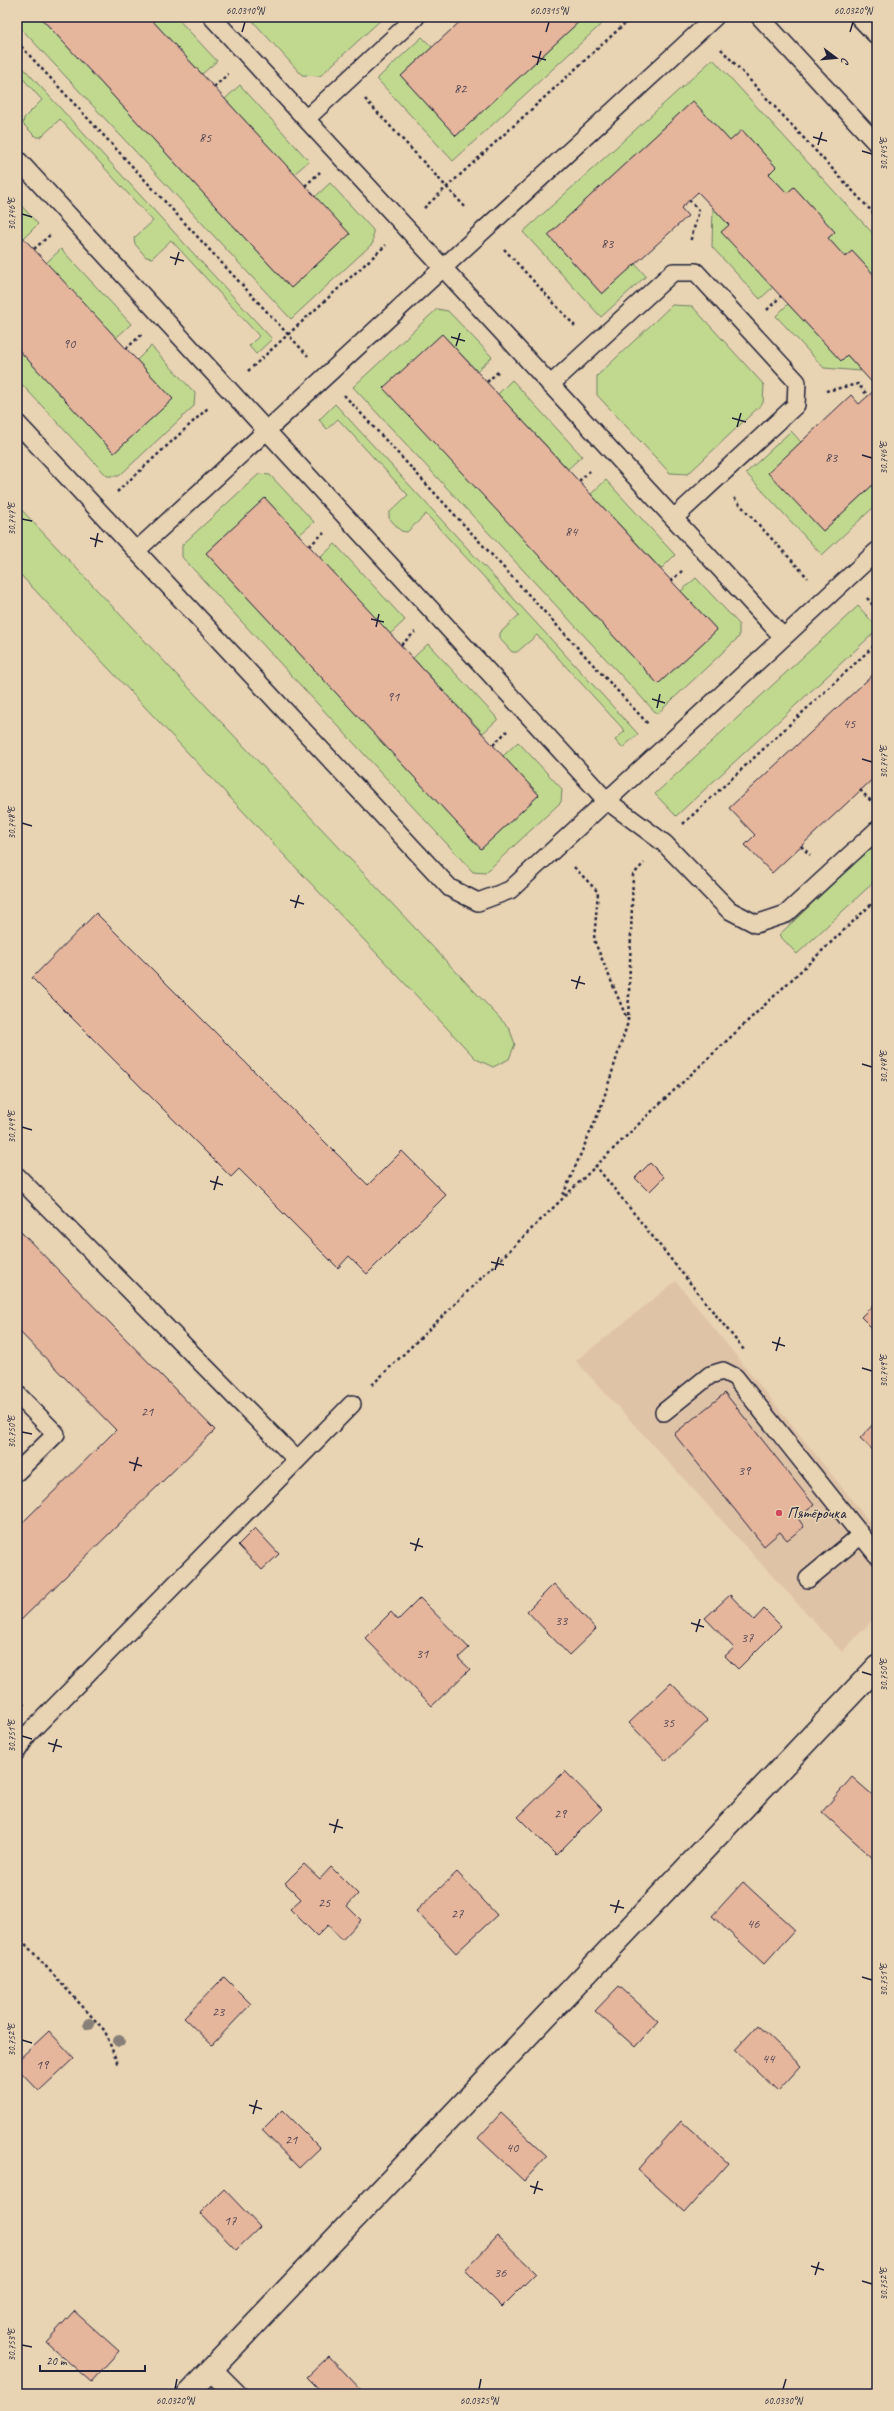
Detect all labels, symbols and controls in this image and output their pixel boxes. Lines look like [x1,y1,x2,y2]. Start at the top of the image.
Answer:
text: 60.0310°N [226,4,266,17]
text: 60.0315°N [530,4,570,17]
text: 60.0320°N [834,4,874,17]
north arrow [816,38,856,78]
text: С [838,56,853,67]
house number: 82 [454,80,468,97]
house number: 85 [199,129,212,146]
text: 30.745°E [877,136,890,170]
text: 30.746°E [5,196,18,230]
house number: 83 [601,235,615,252]
house number: 90 [63,335,77,352]
text: 30.746°E [877,440,890,474]
house number: 83 [825,449,839,466]
text: 30.747°E [5,501,18,535]
house number: 84 [565,523,579,540]
house number: 91 [387,688,400,705]
house number: 45 [843,715,856,732]
text: 30.747°E [877,744,890,778]
text: 30.748°E [5,805,18,839]
text: 30.748°E [877,1049,890,1083]
text: 30.749°E [5,1109,18,1143]
text: 30.749°E [877,1353,890,1387]
house number: 21 [141,1403,154,1420]
text: 30.750°E [5,1414,18,1448]
house number: 39 [738,1462,752,1479]
place label: Пятёрочка [787,1503,847,1523]
marker: Пятёрочка [774,1508,784,1518]
house number: 33 [555,1612,569,1629]
house number: 37 [741,1629,754,1646]
house number: 31 [416,1645,429,1662]
text: 30.750°E [877,1657,890,1691]
house number: 35 [662,1714,675,1731]
text: 30.751°E [5,1718,18,1752]
house number: 29 [554,1805,568,1822]
house number: 25 [318,1894,331,1911]
house number: 27 [451,1905,464,1922]
house number: 46 [747,1915,760,1932]
text: 30.751°E [877,1962,890,1996]
house number: 23 [212,2003,226,2020]
text: 30.752°E [5,2022,18,2056]
house number: 44 [762,2050,776,2067]
house number: 19 [36,2056,50,2073]
house number: 21 [285,2131,298,2148]
house number: 40 [506,2139,520,2156]
house number: 17 [224,2212,237,2229]
house number: 36 [494,2264,507,2281]
text: 30.752°E [877,2266,890,2300]
text: 30.753°E [5,2327,18,2361]
scale bar [40,2347,145,2373]
text: 20 m [46,2353,68,2369]
text: 60.0320°N [156,2394,196,2407]
text: 60.0325°N [460,2394,500,2407]
text: 60.0330°N [764,2394,804,2407]

